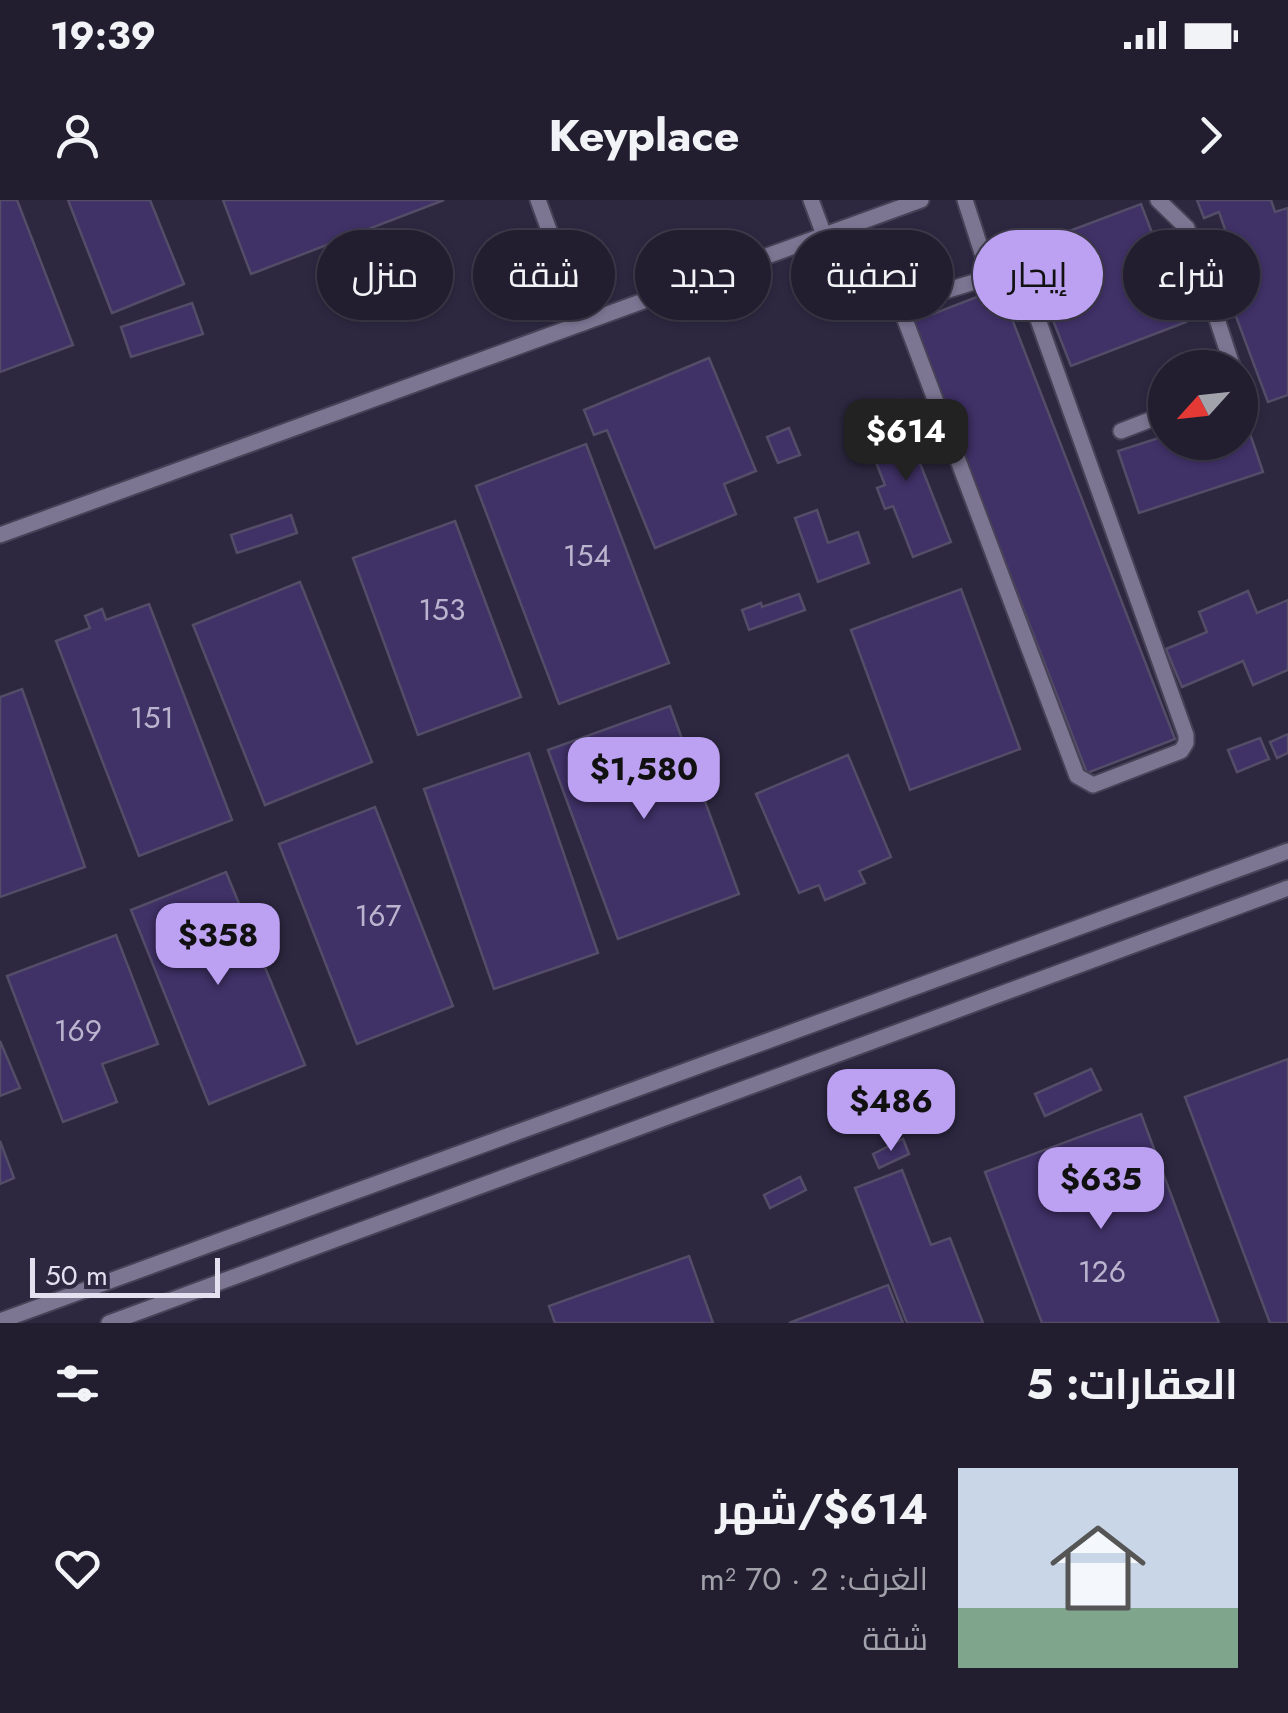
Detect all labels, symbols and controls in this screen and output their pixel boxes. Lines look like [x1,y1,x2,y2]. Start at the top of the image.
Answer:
text: 19:39 [50,8,156,63]
text: Keyplace [549,103,739,168]
icon: person [50,108,105,163]
icon: forward [1183,108,1238,163]
chip: منزل [317,230,453,320]
chip: شقة [473,230,615,320]
chip: جديد [635,230,771,320]
chip: تصفية [791,230,953,320]
chip: إيجار [973,230,1103,320]
chip: شراء [1123,230,1260,320]
north arrow [1148,350,1258,460]
map controls [1148,350,1258,460]
pin: $614 [847,399,965,484]
text: $614 [866,408,946,454]
house number: 154 [563,534,611,577]
house number: 153 [419,588,465,631]
house number: 151 [130,696,174,739]
pin: $1,580 [563,737,725,822]
text: $1,580 [590,746,698,792]
house number: 167 [355,894,402,937]
pin: $358 [159,903,277,988]
text: $358 [178,912,258,958]
house number: 169 [54,1009,102,1052]
pin: $486 [832,1069,950,1154]
text: $486 [849,1078,933,1124]
pin: $635 [1042,1147,1160,1232]
text: $635 [1060,1156,1142,1202]
house number: 126 [1078,1250,1126,1293]
scale bar [30,1253,220,1298]
text: 50 m [45,1255,108,1296]
text: العقارات: 5 [1026,1354,1238,1415]
icon: filters [50,1356,105,1411]
text: $614/شهر [715,1479,928,1540]
icon: home [1038,1508,1158,1628]
icon: heart [50,1541,105,1596]
text: الغرف: 2 · 70 m² [700,1556,928,1602]
text: شقة [863,1616,928,1662]

